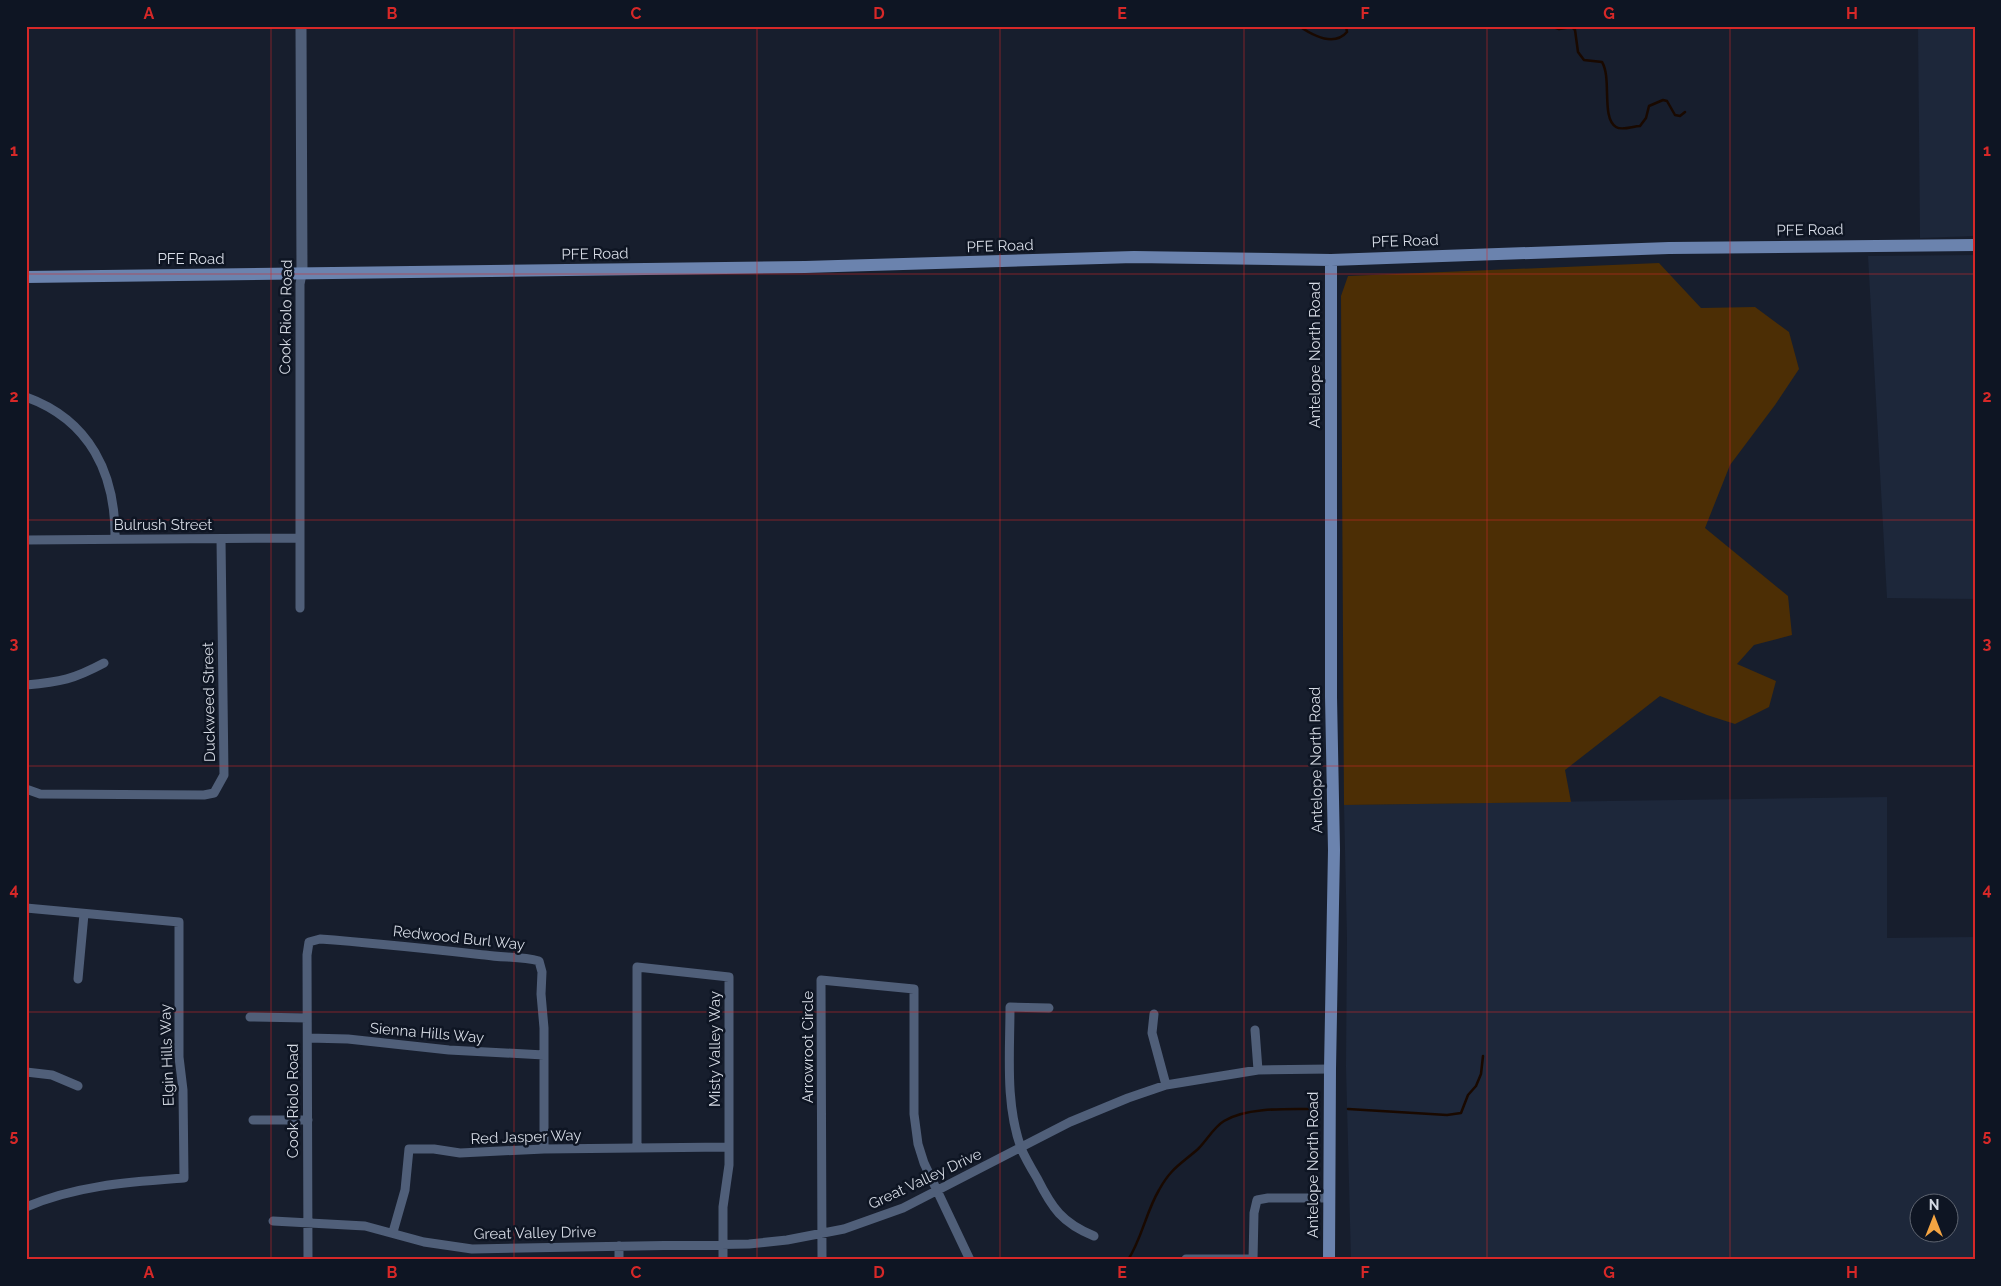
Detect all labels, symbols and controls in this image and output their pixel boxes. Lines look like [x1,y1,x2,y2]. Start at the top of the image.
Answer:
text: A [144,4,155,23]
text: B [387,4,398,23]
text: C [631,4,642,23]
text: D [873,4,885,23]
text: E [1117,4,1127,23]
text: F [1360,4,1370,23]
text: G [1603,4,1615,23]
text: H [1846,4,1858,23]
text: 1 [10,141,18,160]
text: 1 [1983,141,1991,160]
street label: PFE Road [1776,220,1844,240]
street label: PFE Road [1371,231,1439,251]
street label: PFE Road [966,236,1034,256]
street label: PFE Road [561,244,629,264]
street label: PFE Road [157,250,225,268]
street label: Cook Riolo Road [276,260,296,374]
street label: Antelope North Road [1306,282,1324,428]
text: 2 [9,387,19,406]
text: 2 [1982,387,1992,406]
street label: Bulrush Street [114,516,212,534]
text: 3 [10,634,19,653]
text: 3 [1983,634,1992,653]
street label: Duckweed Street [199,642,219,762]
street label: Antelope North Road [1306,687,1326,833]
text: 4 [9,880,19,899]
text: 4 [1982,880,1992,899]
street label: Redwood Burl Way [392,922,526,954]
street label: Misty Valley Way [706,991,724,1107]
street label: Arrowroot Circle [799,991,817,1103]
street label: Elgin Hills Way [156,1004,178,1106]
street label: Sienna Hills Way [369,1019,485,1047]
street label: Cook Riolo Road [284,1044,302,1158]
street label: Antelope North Road [1304,1092,1322,1238]
text: 5 [10,1126,19,1145]
street label: Red Jasper Way [470,1126,582,1148]
text: 5 [1983,1126,1992,1145]
street label: Great Valley Drive [866,1145,985,1213]
north arrow [1908,1194,1958,1244]
text: N [1929,1197,1939,1213]
street label: Great Valley Drive [474,1223,597,1243]
text: A [144,1263,155,1282]
text: B [387,1263,398,1282]
text: C [631,1263,642,1282]
text: D [873,1263,885,1282]
text: E [1117,1263,1127,1282]
text: F [1360,1263,1370,1282]
text: G [1603,1263,1615,1282]
text: H [1846,1263,1858,1282]

